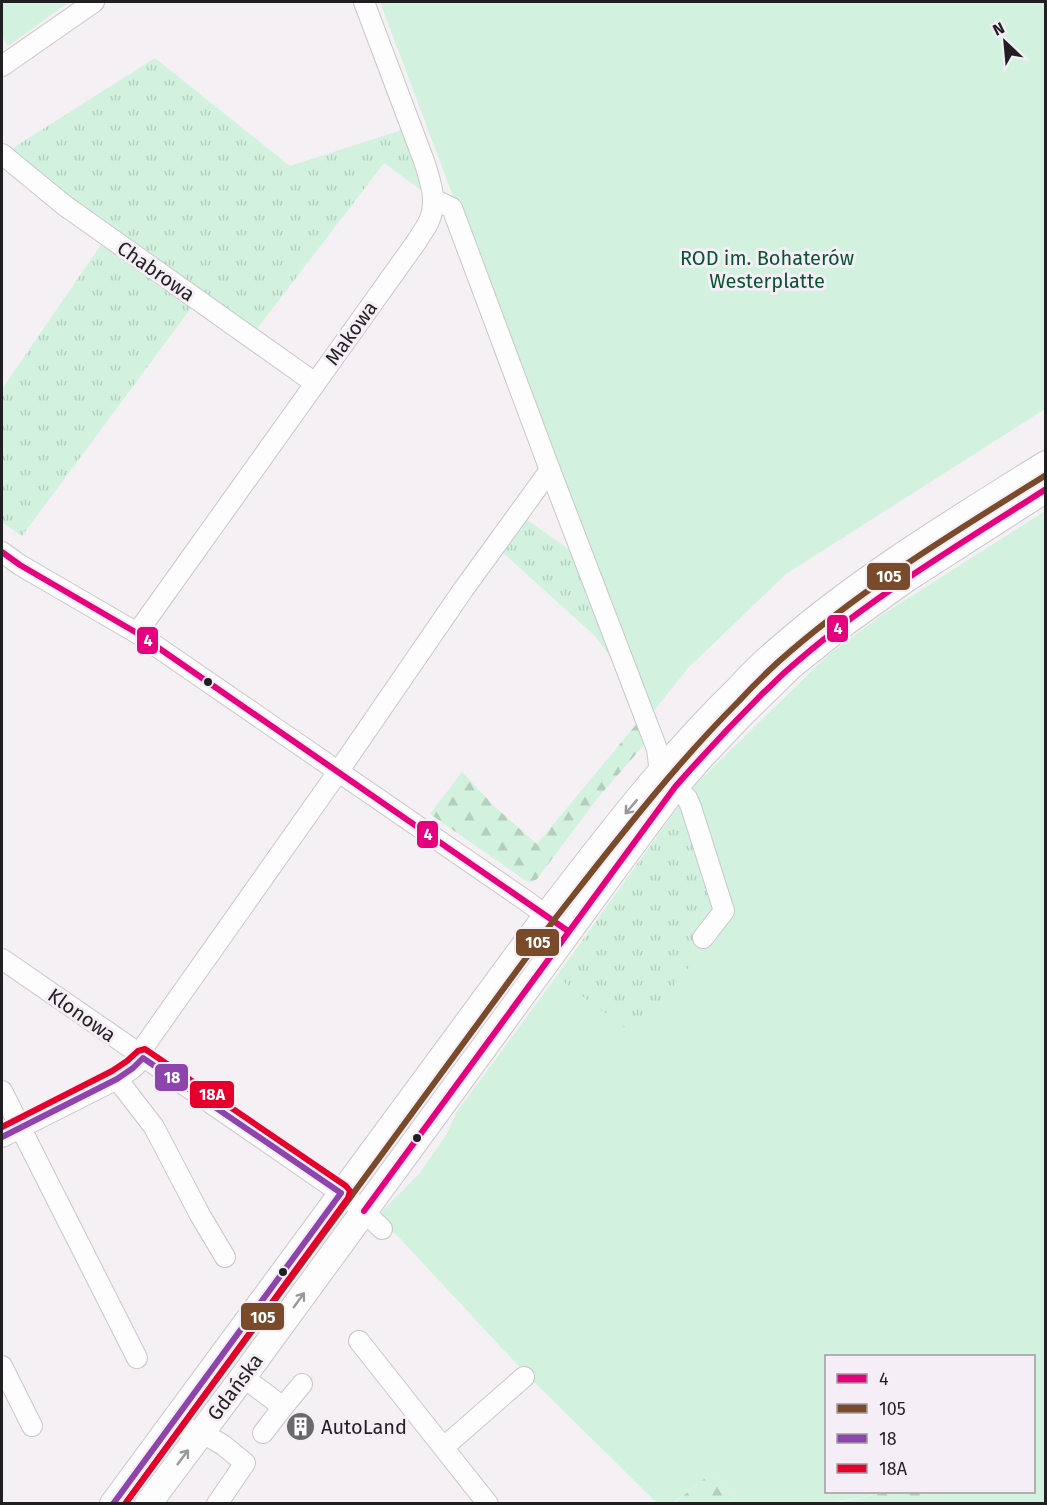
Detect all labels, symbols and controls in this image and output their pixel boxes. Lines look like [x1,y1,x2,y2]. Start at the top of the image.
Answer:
north arrow [975,12,1035,72]
text: N [990,18,1008,40]
street label: Chabrowa [113,236,199,306]
park label: ROD im. Bohaterów Westerplatte [680,246,854,293]
street label: Makowa [320,296,382,370]
line badge: 105 [866,562,911,591]
text: 105 [876,567,902,586]
line badge: 4 [826,614,849,643]
text: 4 [833,619,843,638]
line badge: 4 [136,626,159,655]
text: 4 [143,631,153,650]
unlabelled marker [202,676,214,688]
one-way arrow [625,799,638,815]
line badge: 4 [416,820,439,849]
text: 4 [423,825,433,844]
line badge: 105 [515,928,560,957]
text: 105 [525,933,551,952]
street label: Klonowa [43,983,121,1047]
line badge: 18 [154,1063,189,1092]
text: 18 [164,1068,180,1087]
line badge: 18A [189,1080,235,1109]
text: 18A [199,1085,226,1104]
unlabelled marker [411,1132,423,1144]
unlabelled marker [277,1266,289,1278]
one-way arrow [293,1293,305,1309]
line badge: 105 [240,1302,285,1331]
text: 105 [250,1308,276,1327]
street label: Gdańska [202,1349,268,1425]
legend [825,1355,1035,1493]
text: 4 [879,1368,889,1390]
text: 105 [879,1398,906,1420]
building icon: AutoLand [284,1411,316,1443]
place label: AutoLand [321,1415,407,1439]
text: 18 [879,1428,897,1450]
one-way arrow [177,1449,189,1465]
text: 18A [879,1458,908,1480]

